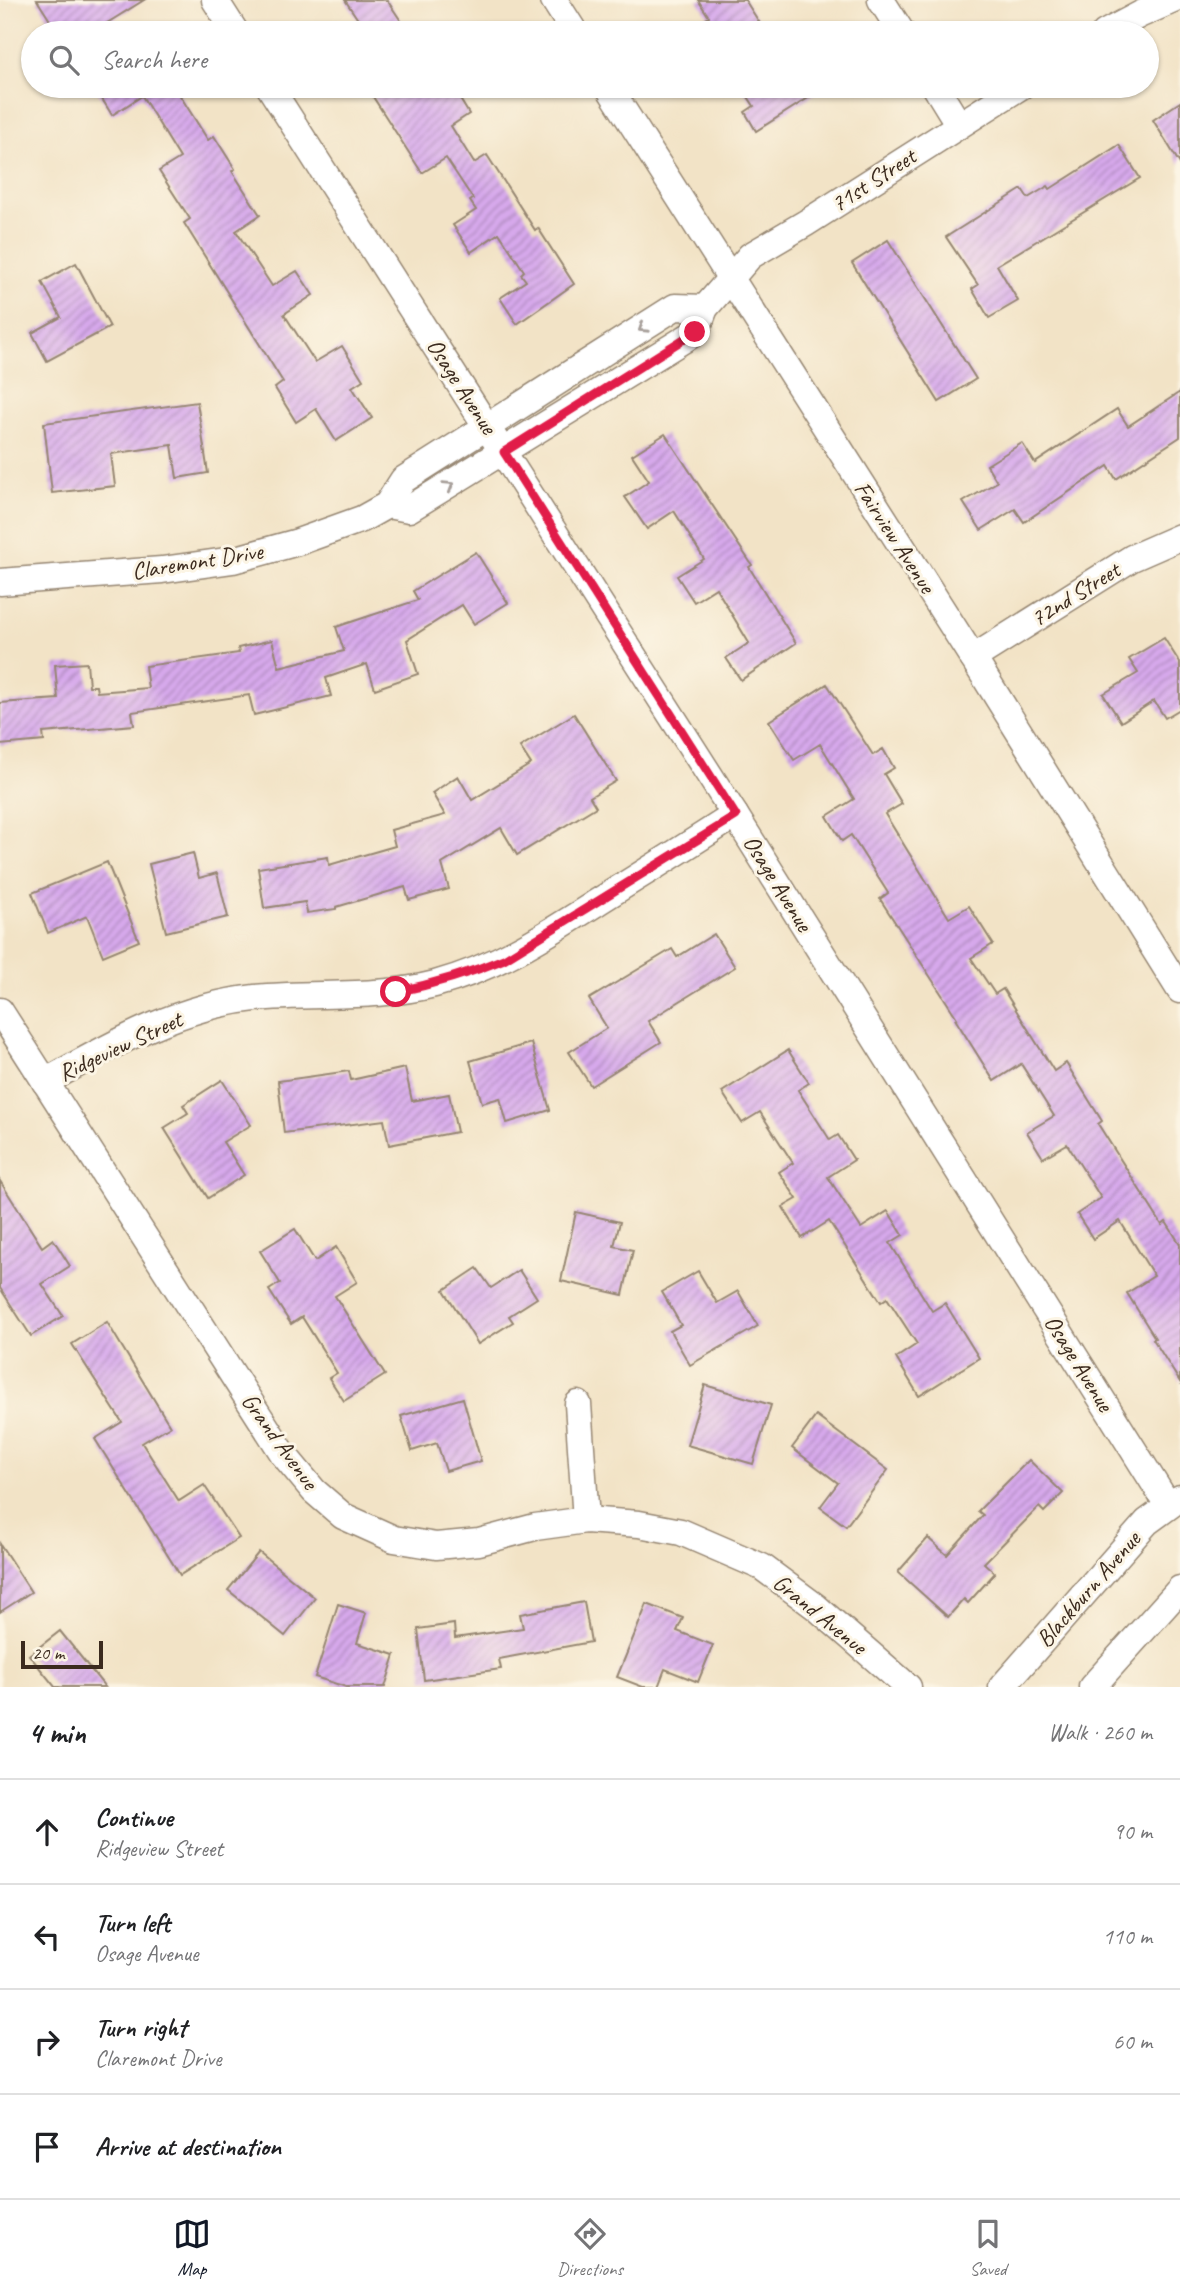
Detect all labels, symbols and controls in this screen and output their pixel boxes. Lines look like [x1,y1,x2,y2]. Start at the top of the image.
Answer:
search box [21,21,1159,98]
icon: search [45,41,83,79]
text: Search here [101,43,207,76]
street label: 71st Street [825,140,923,219]
route end [679,316,710,347]
one-way arrow [638,319,651,332]
street label: Osage Avenue [420,333,505,441]
street label: Fairview Avenue [848,475,943,600]
one-way arrow [441,482,454,495]
street label: Claremont Drive [130,536,267,586]
street label: 72nd Street [1025,554,1127,633]
street label: Osage Avenue [737,829,820,939]
route start [380,976,411,1007]
street label: Ridgeview Street [53,1003,189,1088]
street label: Osage Avenue [1038,1309,1121,1419]
street label: Grand Avenue [235,1387,326,1497]
street label: Blackburn Avenue [1029,1523,1148,1653]
street label: Grand Avenue [767,1567,875,1662]
scale bar [21,1638,103,1670]
text: 20 m [32,1641,64,1665]
text: 4 min [28,1714,85,1752]
text: Walk · 260 m [1048,1718,1152,1747]
text: Continue [95,1801,173,1834]
icon: ahead [28,1813,66,1851]
text: 90 m [1113,1817,1152,1846]
text: Ridgeview Street [95,1834,223,1863]
text: Turn left [95,1906,170,1939]
icon: left [28,1918,66,1956]
text: 110 m [1103,1922,1152,1951]
text: Osage Avenue [95,1939,198,1968]
text: Turn right [95,2011,186,2044]
icon: right [28,2023,66,2061]
text: 60 m [1113,2027,1152,2056]
text: Claremont Drive [95,2044,221,2073]
icon: arrive [28,2128,66,2166]
text: Arrive at destination [95,2130,281,2163]
tab: Map [173,2215,211,2281]
tab: Directions [557,2215,623,2281]
tab: Saved [969,2215,1007,2281]

